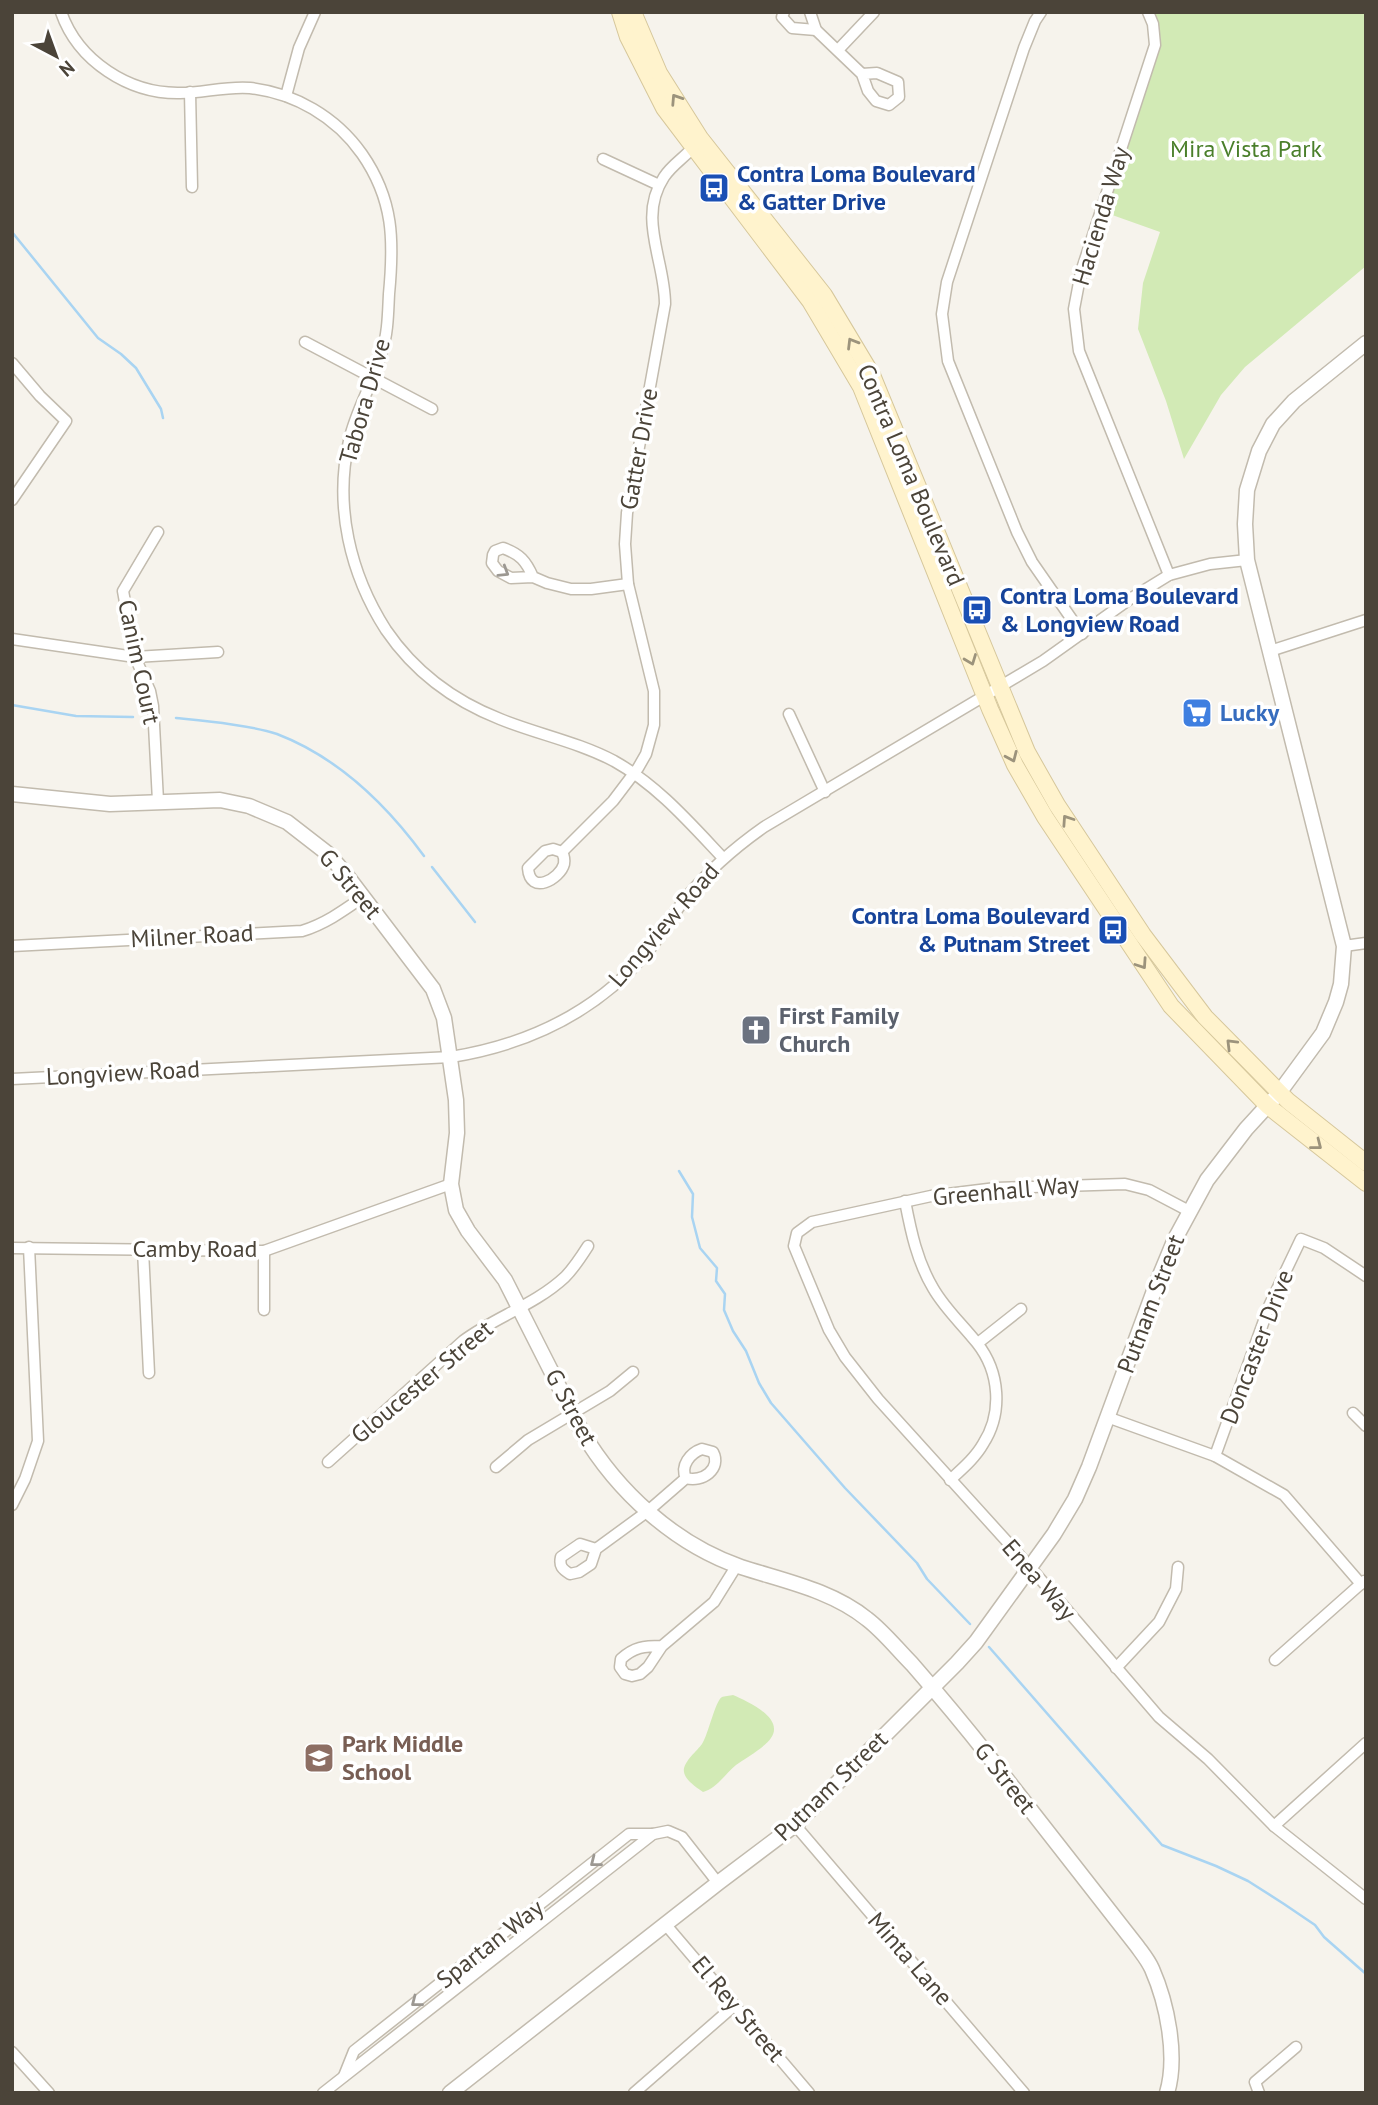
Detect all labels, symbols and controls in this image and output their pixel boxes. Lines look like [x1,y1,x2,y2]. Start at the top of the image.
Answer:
north arrow [21,21,91,91]
text: N [55,56,80,82]
one-way arrow [671,94,684,107]
park label: Mira Vista Park [1170,133,1322,164]
street label: Hacienda Way [1065,143,1136,289]
place label: Contra Loma Boulevard & Gatter Drive [737,158,976,217]
bus stop icon: Contra Loma Boulevard & Gatter Drive [697,171,731,205]
street label: Tabora Drive [332,335,397,467]
one-way arrow [848,337,861,350]
street label: Contra Loma Boulevard [851,359,972,590]
street label: Gatter Drive [613,386,664,512]
one-way arrow [496,564,509,577]
place label: Contra Loma Boulevard & Longview Road [1000,580,1239,639]
bus stop icon: Contra Loma Boulevard & Longview Road [960,593,994,627]
street label: Canim Court [111,597,168,727]
one-way arrow [963,654,977,666]
supermarket icon: Lucky [1180,696,1214,730]
place label: Lucky [1220,697,1280,728]
one-way arrow [1004,750,1018,763]
one-way arrow [1063,815,1075,828]
street label: G Street [312,842,389,925]
street label: Longview Road [601,856,726,993]
place label: Contra Loma Boulevard & Putnam Street [851,900,1091,959]
bus stop icon: Contra Loma Boulevard & Putnam Street [1096,913,1130,947]
street label: Milner Road [130,917,254,954]
one-way arrow [1134,956,1147,969]
place label: First Family Church [779,1000,900,1059]
church icon: First Family Church [739,1013,773,1047]
one-way arrow [1227,1039,1240,1052]
street label: Longview Road [45,1053,201,1092]
one-way arrow [1309,1136,1321,1149]
street label: Greenhall Way [931,1169,1081,1212]
street label: Putnam Street [1110,1230,1191,1377]
street label: Camby Road [133,1233,257,1264]
street label: Doncaster Drive [1213,1265,1300,1428]
street label: Gloucester Street [344,1313,499,1450]
street label: G Street [538,1363,604,1450]
street label: Enea Way [996,1533,1083,1627]
street label: Putnam Street [767,1724,894,1847]
place label: Park Middle School [342,1728,463,1787]
street label: G Street [968,1736,1043,1820]
school or university icon: Park Middle School [302,1741,336,1775]
one-way arrow [590,1853,602,1866]
street label: Spartan Way [430,1892,550,1995]
street label: Minta Lane [861,1905,960,2012]
street label: El Rey Street [685,1949,792,2068]
one-way arrow [411,1994,424,2007]

